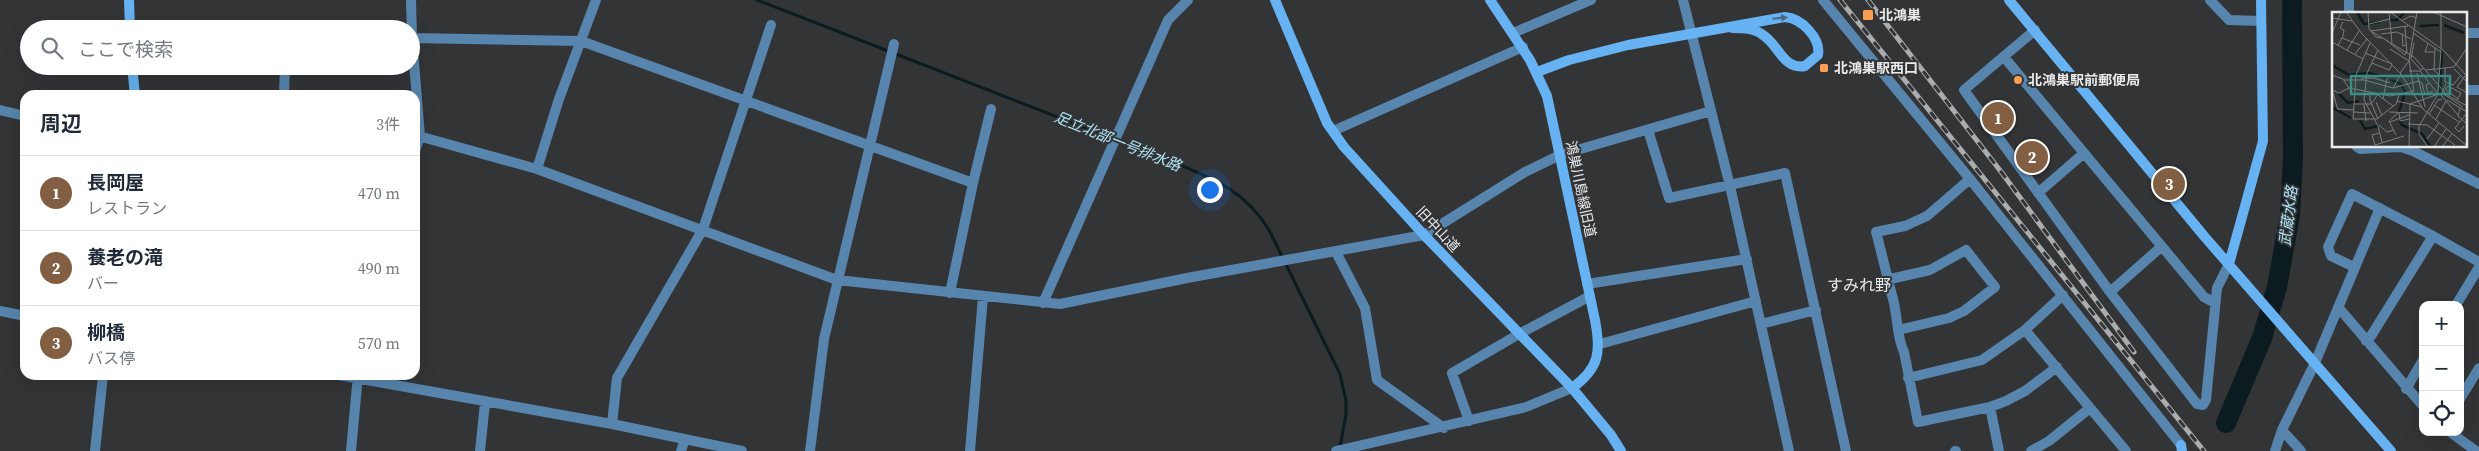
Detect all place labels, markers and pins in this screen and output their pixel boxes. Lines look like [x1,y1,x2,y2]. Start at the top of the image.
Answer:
place label: 北鴻巣 [1879,5,1921,25]
marker: 北鴻巣 [1861,8,1875,22]
place label: 北鴻巣駅西口 [1834,58,1918,78]
marker: 北鴻巣駅西口 [1818,62,1830,74]
place label: 北鴻巣駅前郵便局 [2028,70,2140,90]
marker: 北鴻巣駅前郵便局 [2012,74,2024,86]
pin: 1 [1982,99,2014,137]
pin: 2 [2016,138,2048,176]
pin: 3 [2153,165,2185,203]

